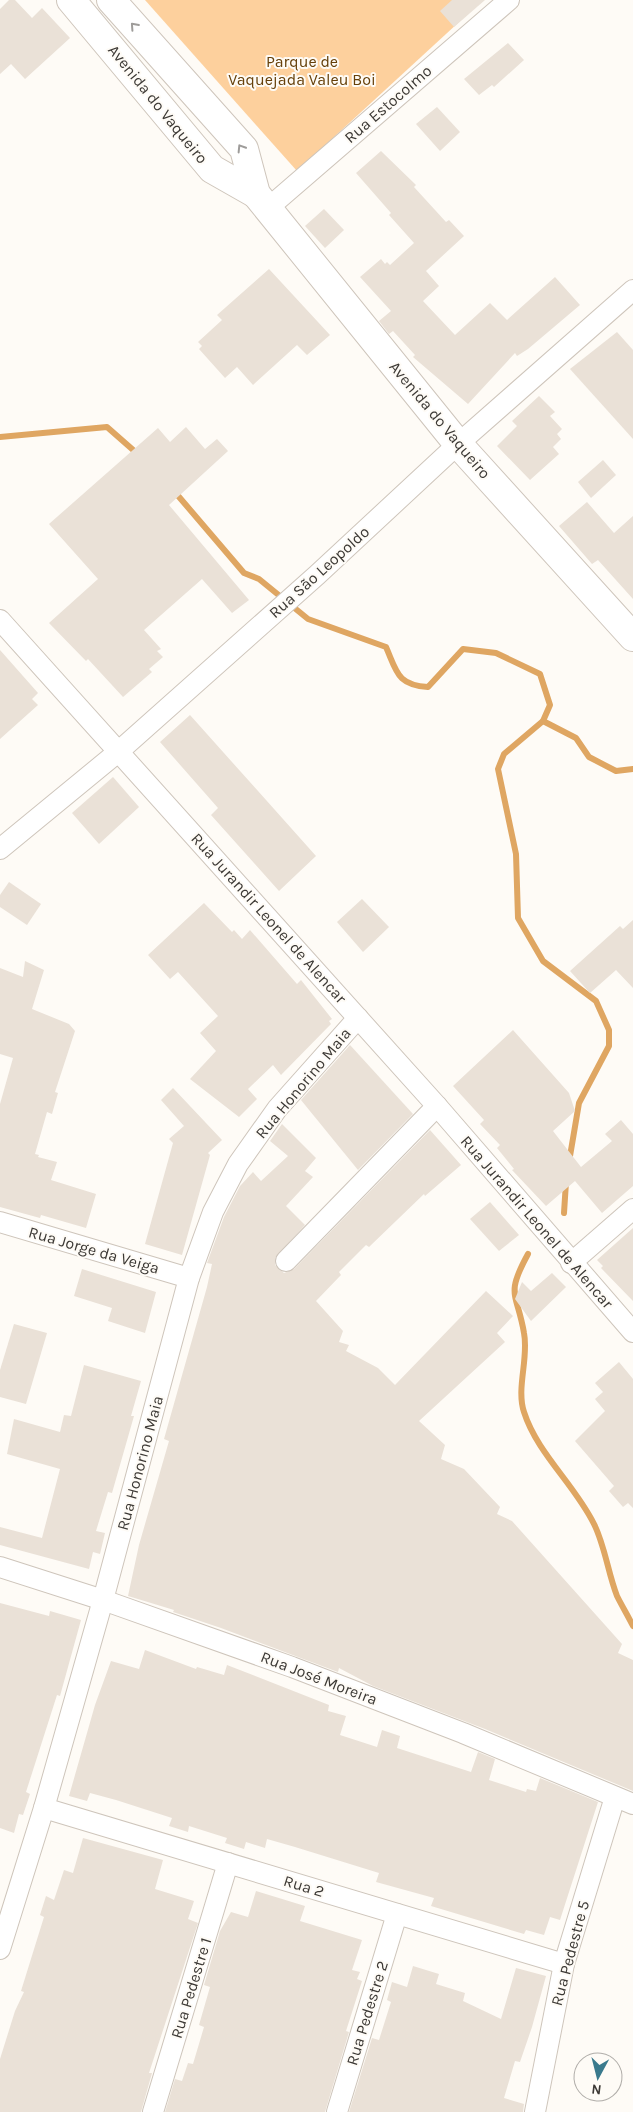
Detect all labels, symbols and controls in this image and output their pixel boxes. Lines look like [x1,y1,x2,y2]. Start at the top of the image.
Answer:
one-way arrow [131,23,140,32]
street label: Avenida do Vaqueiro [104,41,212,167]
park label: Parque de Vaquejada Valeu Boi [228,52,376,89]
street label: Rua Estocolmo [340,61,436,147]
one-way arrow [238,144,247,154]
street label: Avenida do Vaqueiro [385,357,495,483]
street label: Rua São Leopoldo [265,522,373,622]
street label: Rua Jurandir Leonel de Alencar [187,829,351,1007]
street label: Rua Honorino Maia [251,1024,355,1142]
street label: Rua Jurandir Leonel de Alencar [457,1132,617,1312]
street label: Rua Jorge da Veiga [26,1222,162,1278]
street label: Rua Honorino Maia [113,1394,167,1532]
street label: Rua José Moreira [258,1647,380,1709]
street label: Rua 2 [281,1871,327,1901]
street label: Rua Pedestre 5 [547,1898,593,2008]
street label: Rua Pedestre 1 [167,1935,215,2041]
street label: Rua Pedestre 2 [342,1958,392,2068]
north arrow [573,2052,623,2102]
text: N [590,2080,602,2098]

